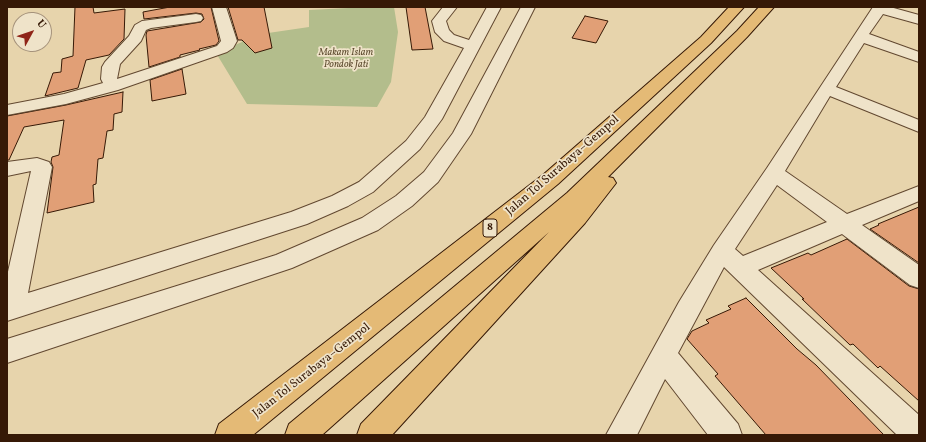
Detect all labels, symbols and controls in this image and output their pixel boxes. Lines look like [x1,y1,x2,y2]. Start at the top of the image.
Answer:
north arrow [12,12,52,52]
text: U [33,17,49,32]
park label: Makam Islam Pondok Jati [319,47,373,70]
street label: Jalan Tol Surabaya–Gempol [503,113,623,219]
road number: 8 [483,219,497,237]
street label: Jalan Tol Surabaya–Gempol [250,321,374,421]

